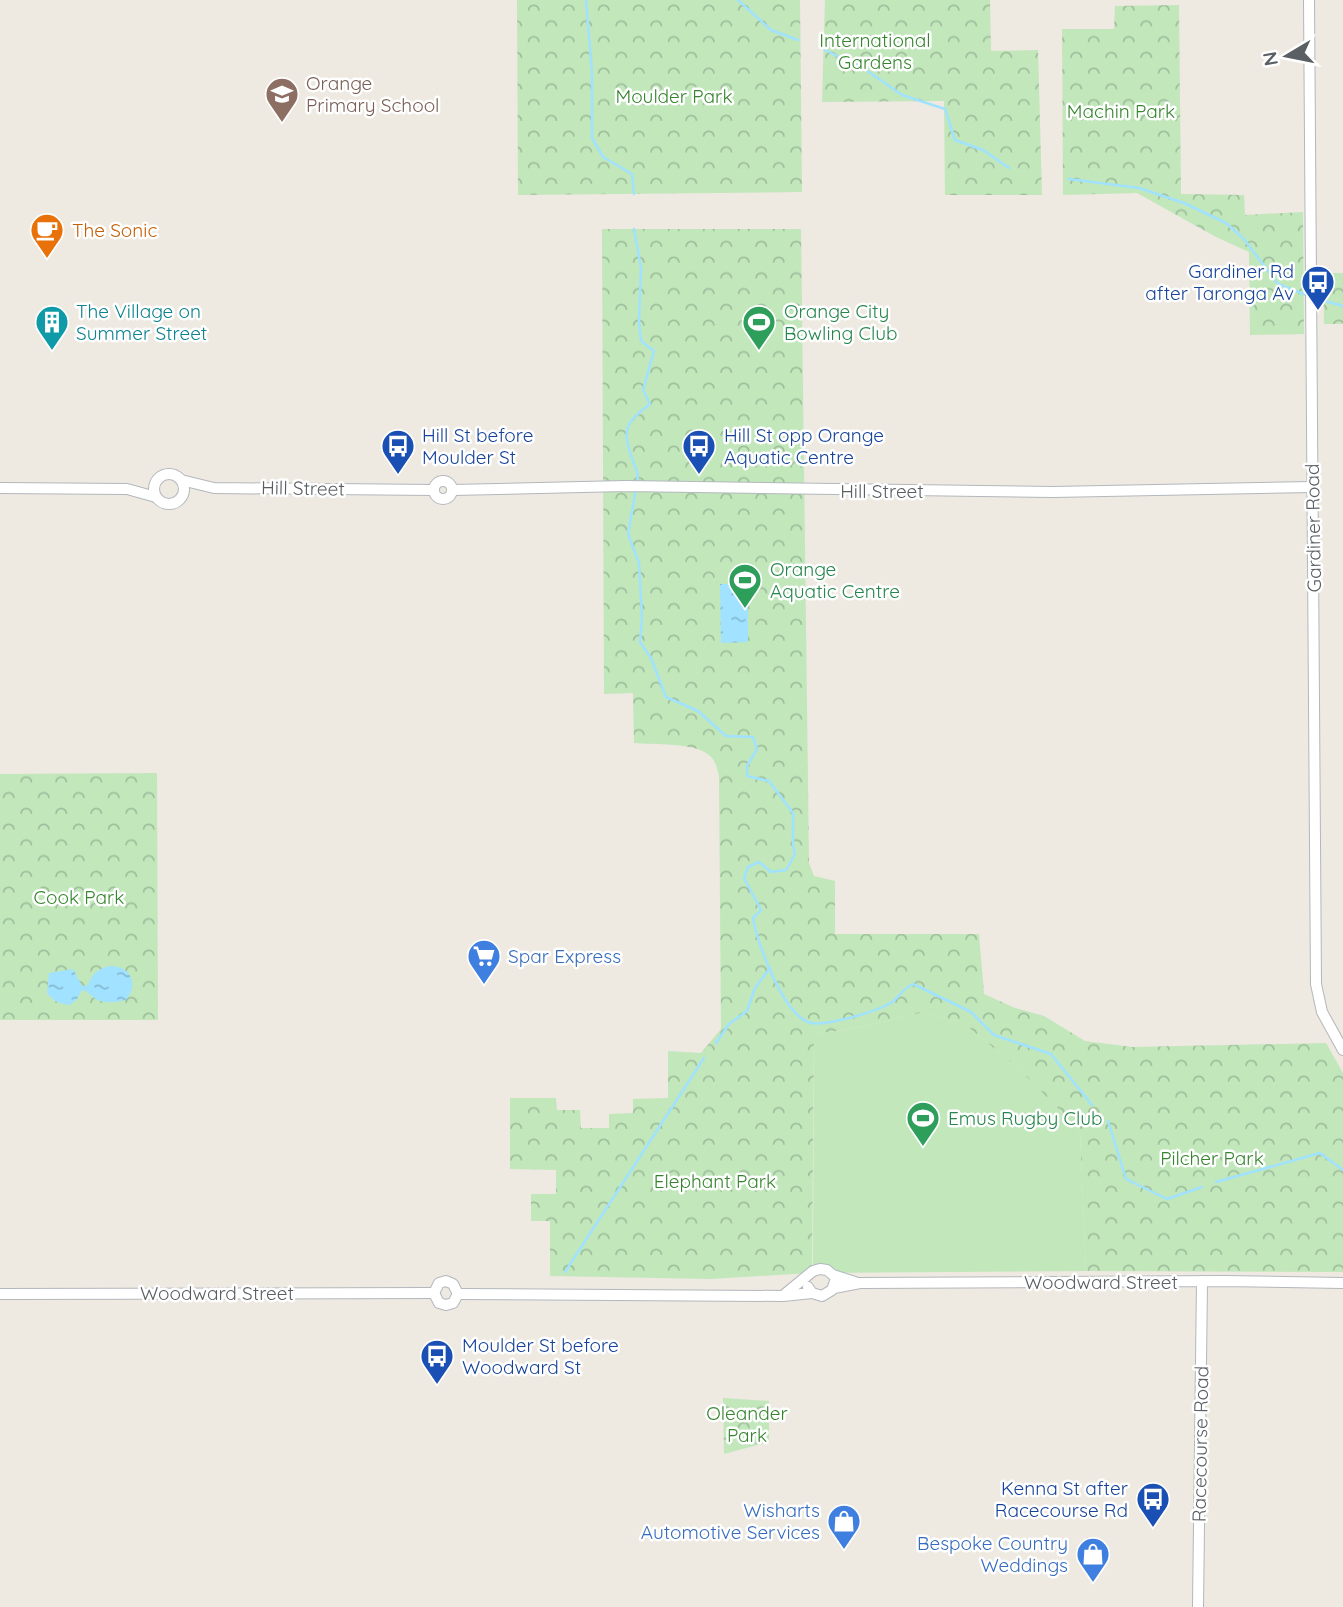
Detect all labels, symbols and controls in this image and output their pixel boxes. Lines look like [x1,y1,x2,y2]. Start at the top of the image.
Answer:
north arrow [1252,21,1322,91]
park label: International Gardens [819,28,931,74]
text: N [1257,50,1283,68]
place label: Orange Primary School [306,71,439,117]
school or university icon: Orange Primary School [263,75,301,124]
park label: Moulder Park [615,84,733,108]
park label: Machin Park [1067,99,1175,123]
cafe icon: The Sonic [28,211,66,260]
place label: The Sonic [72,218,157,242]
place label: Gardiner Rd after Taronga Av [1145,259,1294,305]
bus stop icon: Gardiner Rd after Taronga Av [1299,263,1337,312]
place label: The Village on Summer Street [76,299,207,345]
place label: Orange City Bowling Club [784,299,898,345]
building icon: The Village on Summer Street [33,303,71,352]
sports icon: Orange City Bowling Club [740,303,778,352]
place label: Hill St before Moulder St [422,423,533,469]
place label: Hill St opp Orange Aquatic Centre [724,423,884,469]
bus stop icon: Hill St before Moulder St [379,427,417,476]
bus stop icon: Hill St opp Orange Aquatic Centre [680,427,718,476]
street label: Gardiner Road [1300,463,1326,593]
street label: Hill Street [261,475,345,501]
street label: Hill Street [840,479,924,503]
place label: Orange Aquatic Centre [770,557,900,603]
sports icon: Orange Aquatic Centre [726,561,764,610]
park label: Cook Park [34,885,124,909]
supermarket icon: Spar Express [465,937,503,986]
place label: Spar Express [508,944,621,968]
sports icon: Emus Rugby Club [904,1099,942,1148]
place label: Emus Rugby Club [948,1106,1103,1130]
park label: Pilcher Park [1160,1146,1264,1170]
park label: Elephant Park [654,1169,776,1193]
street label: Woodward Street [1024,1270,1178,1294]
street label: Woodward Street [140,1281,294,1305]
place label: Moulder St before Woodward St [462,1333,619,1379]
bus stop icon: Moulder St before Woodward St [418,1337,456,1386]
street label: Racecourse Road [1187,1366,1213,1522]
park label: Oleander Park [706,1401,788,1447]
place label: Kenna St after Racecourse Rd [995,1476,1129,1522]
bus stop icon: Kenna St after Racecourse Rd [1134,1480,1172,1529]
place label: Wisharts Automotive Services [641,1498,820,1544]
shop icon: Wisharts Automotive Services [825,1502,863,1551]
place label: Bespoke Country Weddings [917,1531,1068,1577]
shop icon: Bespoke Country Weddings [1074,1535,1112,1584]

